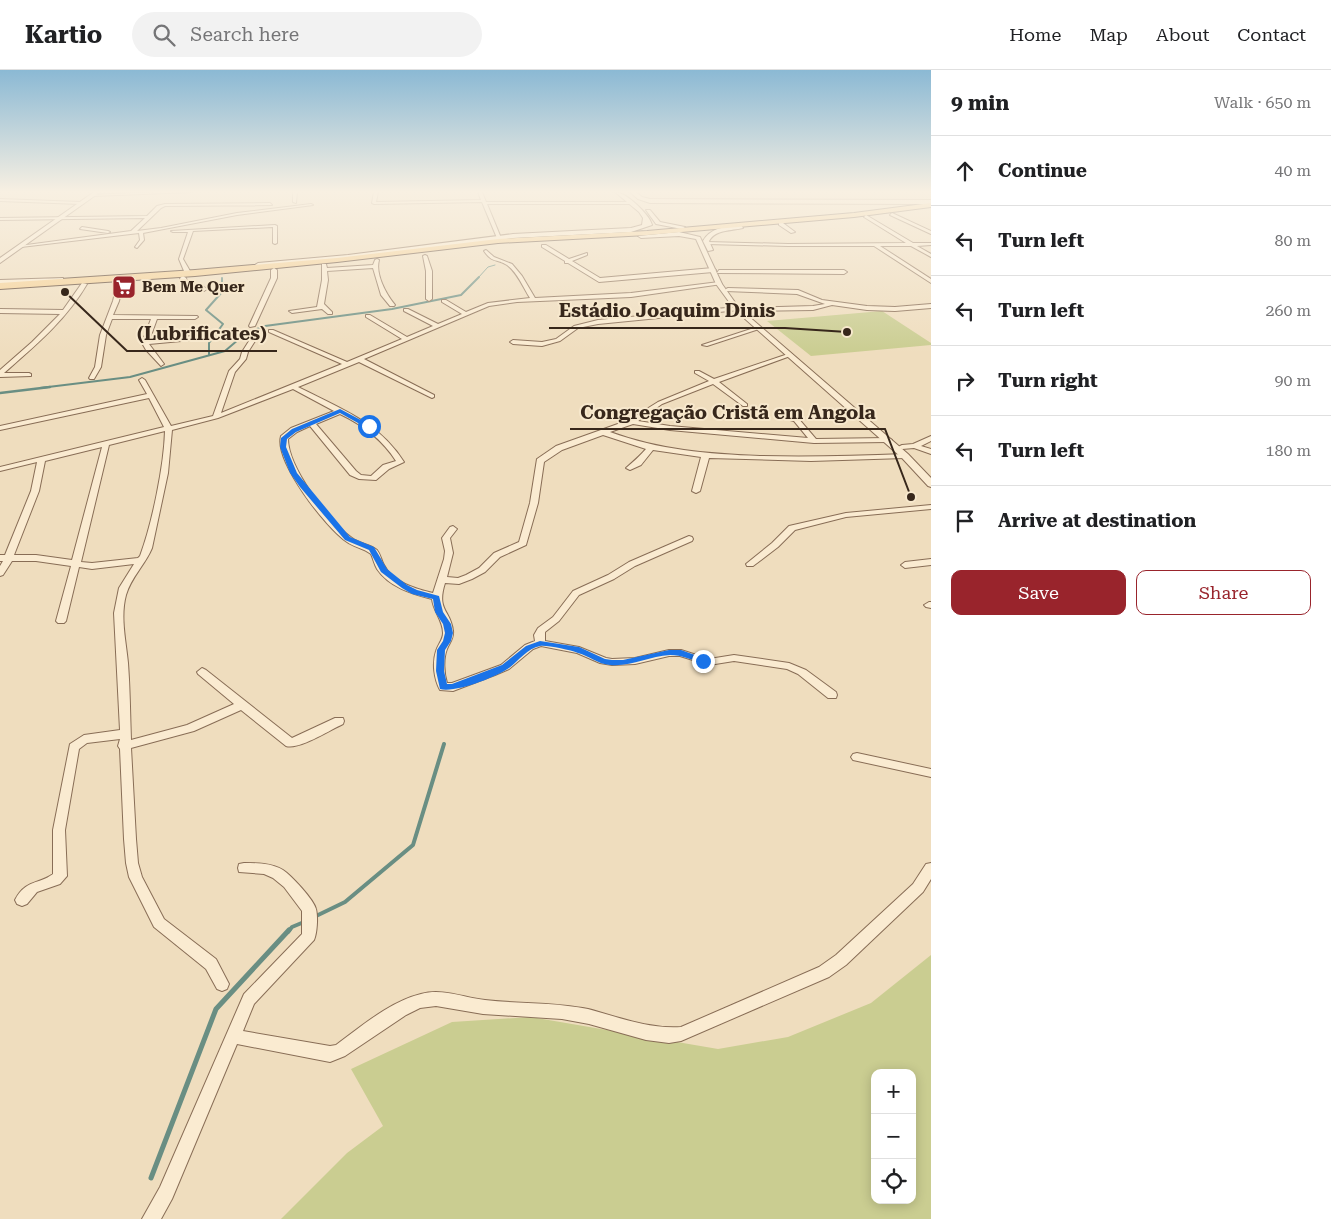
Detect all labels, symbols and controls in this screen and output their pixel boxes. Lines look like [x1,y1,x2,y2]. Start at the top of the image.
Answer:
search box [132,12,482,57]
text: Kartio [25,21,102,49]
icon: search [150,21,178,49]
text: Search here [190,23,299,46]
text: Home [1009,24,1061,45]
text: Map [1089,24,1128,45]
text: About [1156,24,1209,45]
text: Contact [1237,24,1306,45]
text: 9 min [951,91,1009,115]
text: Walk · 650 m [1214,93,1311,112]
icon: ahead [951,157,979,185]
text: Continue [998,159,1087,182]
text: 40 m [1274,161,1311,180]
icon: left [951,227,979,255]
text: Turn left [998,229,1084,252]
text: 80 m [1274,231,1311,250]
supermarket icon: Bem Me Quer [111,274,137,300]
place label: Bem Me Quer [142,278,245,296]
callout: Estádio Joaquim Dinis [549,294,785,328]
icon: left [951,297,979,325]
text: Estádio Joaquim Dinis [559,299,775,322]
text: Turn left [998,299,1084,322]
text: 260 m [1265,301,1311,320]
callout: (Lubrificates) [127,317,277,351]
text: (Lubrificates) [137,322,267,345]
icon: right [951,367,979,395]
text: Turn right [998,369,1098,392]
text: 90 m [1274,371,1311,390]
callout: Congregação Cristã em Angola [570,395,885,429]
text: Congregação Cristã em Angola [580,401,876,424]
route start [358,415,381,438]
icon: left [951,437,979,465]
text: Turn left [998,439,1084,462]
text: 180 m [1265,441,1311,460]
icon: arrive [951,507,979,535]
text: Arrive at destination [998,509,1196,532]
button: Save [951,570,1126,615]
button: Share [1136,570,1311,615]
route end [692,650,715,673]
map controls [871,1069,916,1204]
button: + [871,1069,916,1114]
button: − [871,1114,916,1159]
button: locate [871,1159,916,1204]

